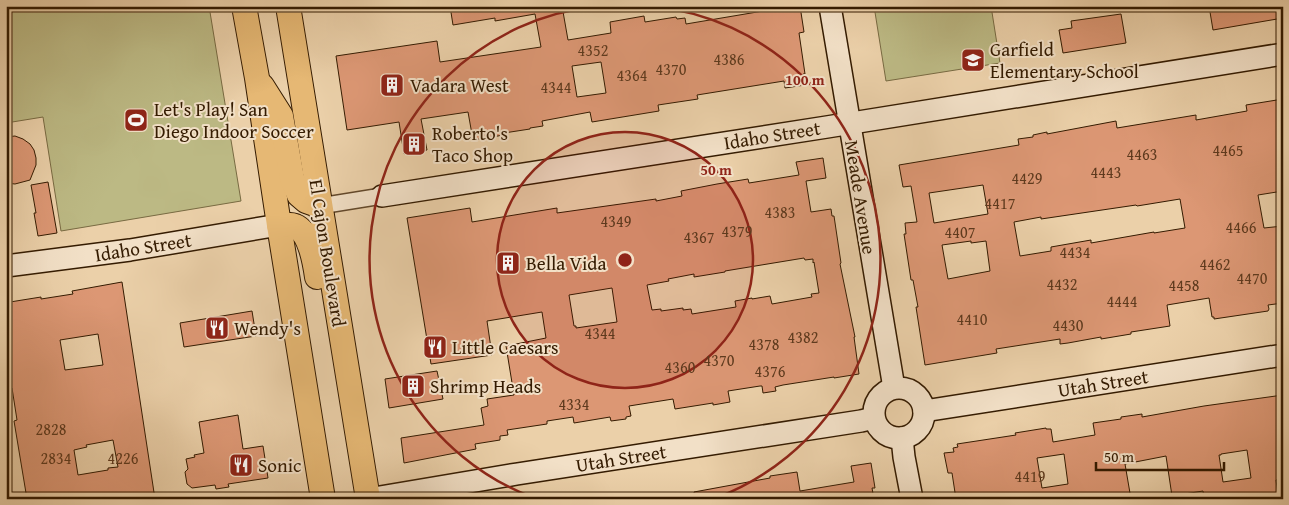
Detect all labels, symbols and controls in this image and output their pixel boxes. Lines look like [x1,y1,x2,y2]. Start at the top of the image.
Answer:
place label: Garfield Elementary School [990,35,1139,85]
house number: 4352 [578,38,608,62]
house number: 4386 [714,47,745,71]
school or university icon: Garfield Elementary School [960,47,986,73]
house number: 4370 [656,57,687,81]
house number: 4364 [617,63,648,87]
text: 100 m [785,69,825,90]
place label: Vadara West [410,71,509,99]
building icon: Vadara West [379,72,405,98]
house number: 4344 [541,75,572,99]
place label: Let's Play! San Diego Indoor Soccer [154,95,314,145]
sports icon: Let's Play! San Diego Indoor Soccer [123,107,149,133]
street label: Idaho Street [722,113,823,156]
place label: Roberto's Taco Shop [432,119,513,169]
building icon: Roberto's Taco Shop [401,131,427,157]
street label: Meade Avenue [838,138,884,256]
house number: 4465 [1213,138,1243,162]
house number: 4463 [1127,142,1157,166]
text: 50 m [700,159,732,180]
house number: 4443 [1091,160,1121,184]
house number: 4429 [1012,166,1043,190]
street label: El Cajon Boulevard [303,177,354,330]
house number: 4417 [985,191,1016,215]
house number: 4383 [765,200,795,224]
house number: 4349 [601,209,632,233]
house number: 4466 [1226,215,1257,239]
house number: 4379 [722,219,753,243]
house number: 4407 [945,220,976,244]
street label: Idaho Street [93,225,194,268]
house number: 4367 [684,225,715,249]
house number: 4434 [1060,240,1091,264]
place label: Bella Vida [526,249,606,277]
building icon: Bella Vida [495,250,521,276]
centre of rings [616,251,634,269]
house number: 4462 [1200,252,1230,276]
house number: 4470 [1237,266,1268,290]
house number: 4432 [1047,272,1077,296]
house number: 4458 [1169,273,1200,297]
house number: 4444 [1107,289,1138,313]
house number: 4410 [957,307,988,331]
house number: 4430 [1053,313,1084,337]
place label: Wendy's [234,314,301,342]
restaurant icon: Wendy's [204,315,230,341]
house number: 4344 [585,321,616,345]
house number: 4382 [788,325,818,349]
house number: 4378 [749,332,780,356]
place label: Little Caesars [452,333,559,361]
restaurant icon: Little Caesars [422,334,448,360]
house number: 4370 [704,348,735,372]
house number: 4360 [665,355,696,379]
house number: 4376 [755,359,786,383]
street label: Utah Street [1056,362,1150,404]
place label: Shrimp Heads [430,372,541,400]
building icon: Shrimp Heads [400,373,426,399]
house number: 4334 [559,392,590,416]
house number: 2828 [36,417,67,441]
street label: Utah Street [574,437,668,479]
scale bar [1096,440,1224,472]
house number: 2834 [41,446,72,470]
house number: 4226 [108,446,139,470]
text: 50 m [1104,446,1135,467]
place label: Sonic [258,451,301,479]
restaurant icon: Sonic [228,452,254,478]
house number: 4419 [1015,464,1046,488]

